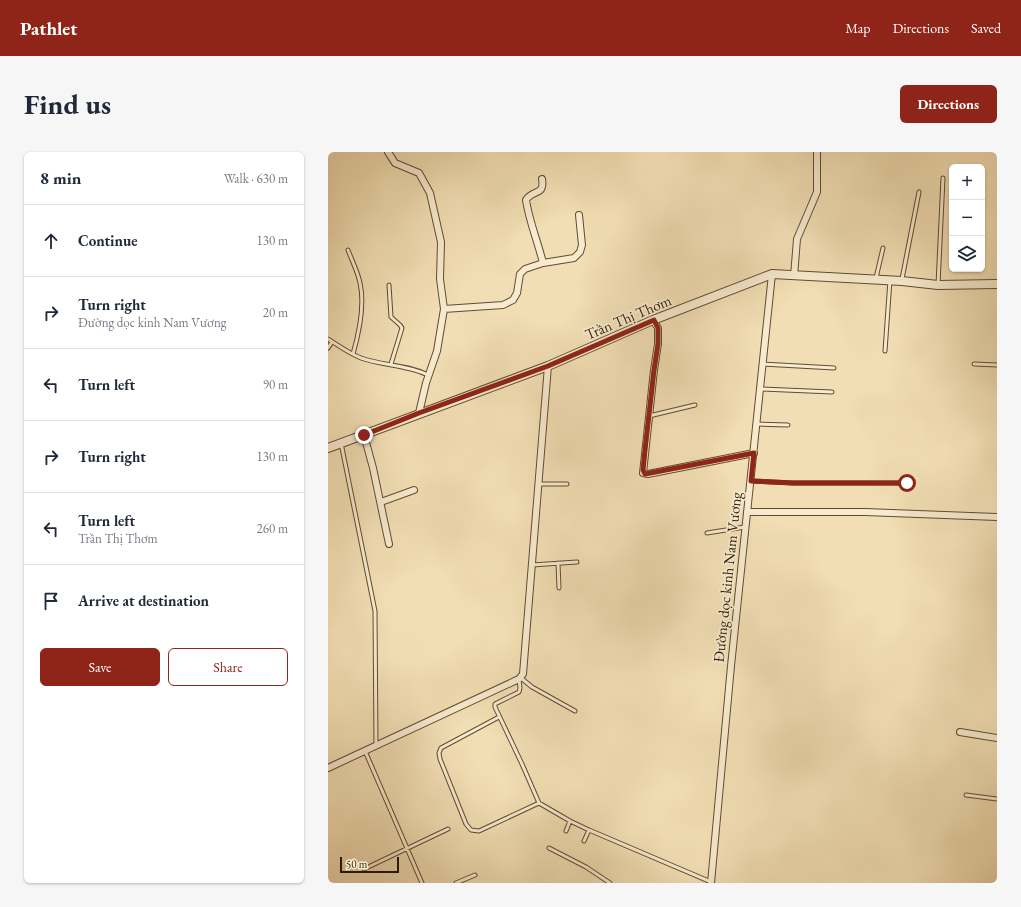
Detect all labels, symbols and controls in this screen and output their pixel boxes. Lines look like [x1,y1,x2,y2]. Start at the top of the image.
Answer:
text: Pathlet [20,16,77,41]
text: Map [845,19,871,37]
text: Directions [893,19,949,37]
text: Saved [971,19,1001,37]
button: Directions [900,85,997,123]
text: Find us [24,86,111,122]
map controls [949,164,985,272]
button: + [949,164,985,200]
text: 8 min [40,167,81,189]
text: Walk · 630 m [224,170,288,187]
button: − [949,200,985,236]
icon: ahead [40,230,62,252]
text: Continue [78,231,138,250]
text: 130 m [257,232,288,249]
button: layers [949,236,985,272]
street label: Trần Thị Thơm [582,290,674,344]
text: Turn right [78,295,146,314]
icon: right [40,302,62,324]
text: 20 m [263,304,288,321]
text: Đường dọc kinh Nam Vương [78,314,226,331]
icon: left [40,374,62,396]
text: Turn left [78,375,135,394]
text: 90 m [263,376,288,393]
route end [355,426,373,444]
icon: right [40,446,62,468]
text: Turn right [78,447,146,466]
text: 130 m [257,448,288,465]
route start [898,474,916,492]
street label: Đường dọc kinh Nam Vương [709,490,745,663]
text: Turn left [78,511,135,530]
icon: left [40,518,62,540]
text: 260 m [257,520,288,537]
text: Trần Thị Thơm [78,530,158,547]
icon: arrive [40,590,62,612]
text: Arrive at destination [78,591,209,610]
button: Save [40,648,160,686]
button: Share [168,648,288,686]
scale bar [340,855,399,874]
text: 50 m [346,857,367,871]

